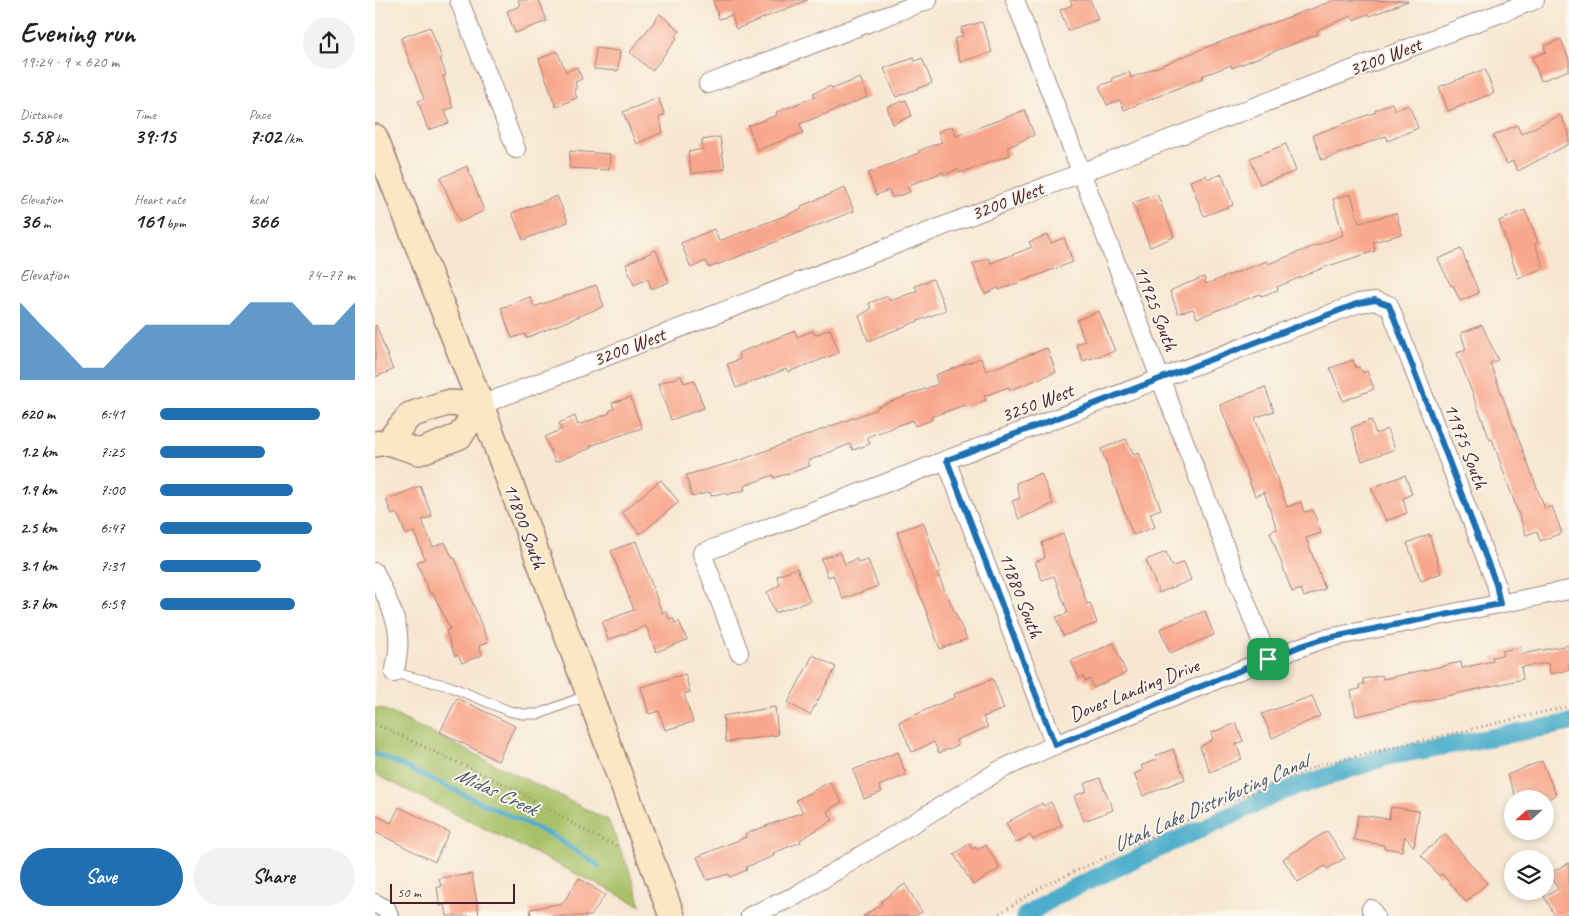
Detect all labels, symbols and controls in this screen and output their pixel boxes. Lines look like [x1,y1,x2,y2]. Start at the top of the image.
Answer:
text: Evening run [20,15,135,50]
button: share [303,17,355,69]
street label: 3200 West [1345,31,1427,82]
text: 19:24 · 9 × 620 m [20,52,119,72]
text: Distance [20,106,62,123]
text: Time [134,106,156,123]
text: Pace [249,106,270,123]
text: 5.58 [20,123,52,149]
text: 39:15 [134,123,176,149]
text: 7:02 [249,123,281,149]
text: km [52,130,69,147]
text: /km [281,130,303,147]
street label: 3200 West [967,175,1049,226]
text: Elevation [20,191,63,208]
text: Heart rate [134,191,185,208]
text: kcal [249,191,267,208]
text: 36 [20,208,39,234]
text: 161 [134,208,163,234]
text: 366 [249,208,278,234]
text: m [39,215,51,232]
text: bpm [163,215,186,232]
street label: 11925 South [1128,262,1184,355]
text: Elevation [20,265,69,285]
text: 74–77 m [306,265,355,285]
street label: 3200 West [589,321,671,372]
street label: 3250 West [997,377,1079,428]
street label: 11975 South [1438,400,1494,493]
text: 620 m [20,404,55,424]
text: 6:41 [100,404,125,424]
text: 1.2 km [20,442,57,462]
text: 7:25 [100,442,125,462]
text: 1.9 km [20,480,57,500]
text: 7:00 [100,480,125,500]
street label: 11800 South [498,480,552,573]
text: 2.5 km [20,518,57,538]
text: 6:47 [100,518,125,538]
street label: 11880 South [993,549,1049,642]
text: 3.1 km [20,556,57,576]
text: 7:31 [100,556,125,576]
text: 3.7 km [20,594,57,614]
text: 6:59 [100,594,125,614]
pin [1247,638,1289,680]
icon: arrive [1254,645,1282,673]
street label: Doves Landing Drive [1065,652,1204,727]
water label: Utah Lake Distributing Canal [1109,746,1317,858]
water label: Midas Creek [451,761,544,823]
north arrow [1504,790,1554,840]
map controls [1504,790,1554,900]
button: Save [20,848,183,906]
button: Share [193,848,355,906]
button: layers [1504,850,1554,900]
scale bar [390,881,515,904]
text: 50 m [397,884,421,901]

